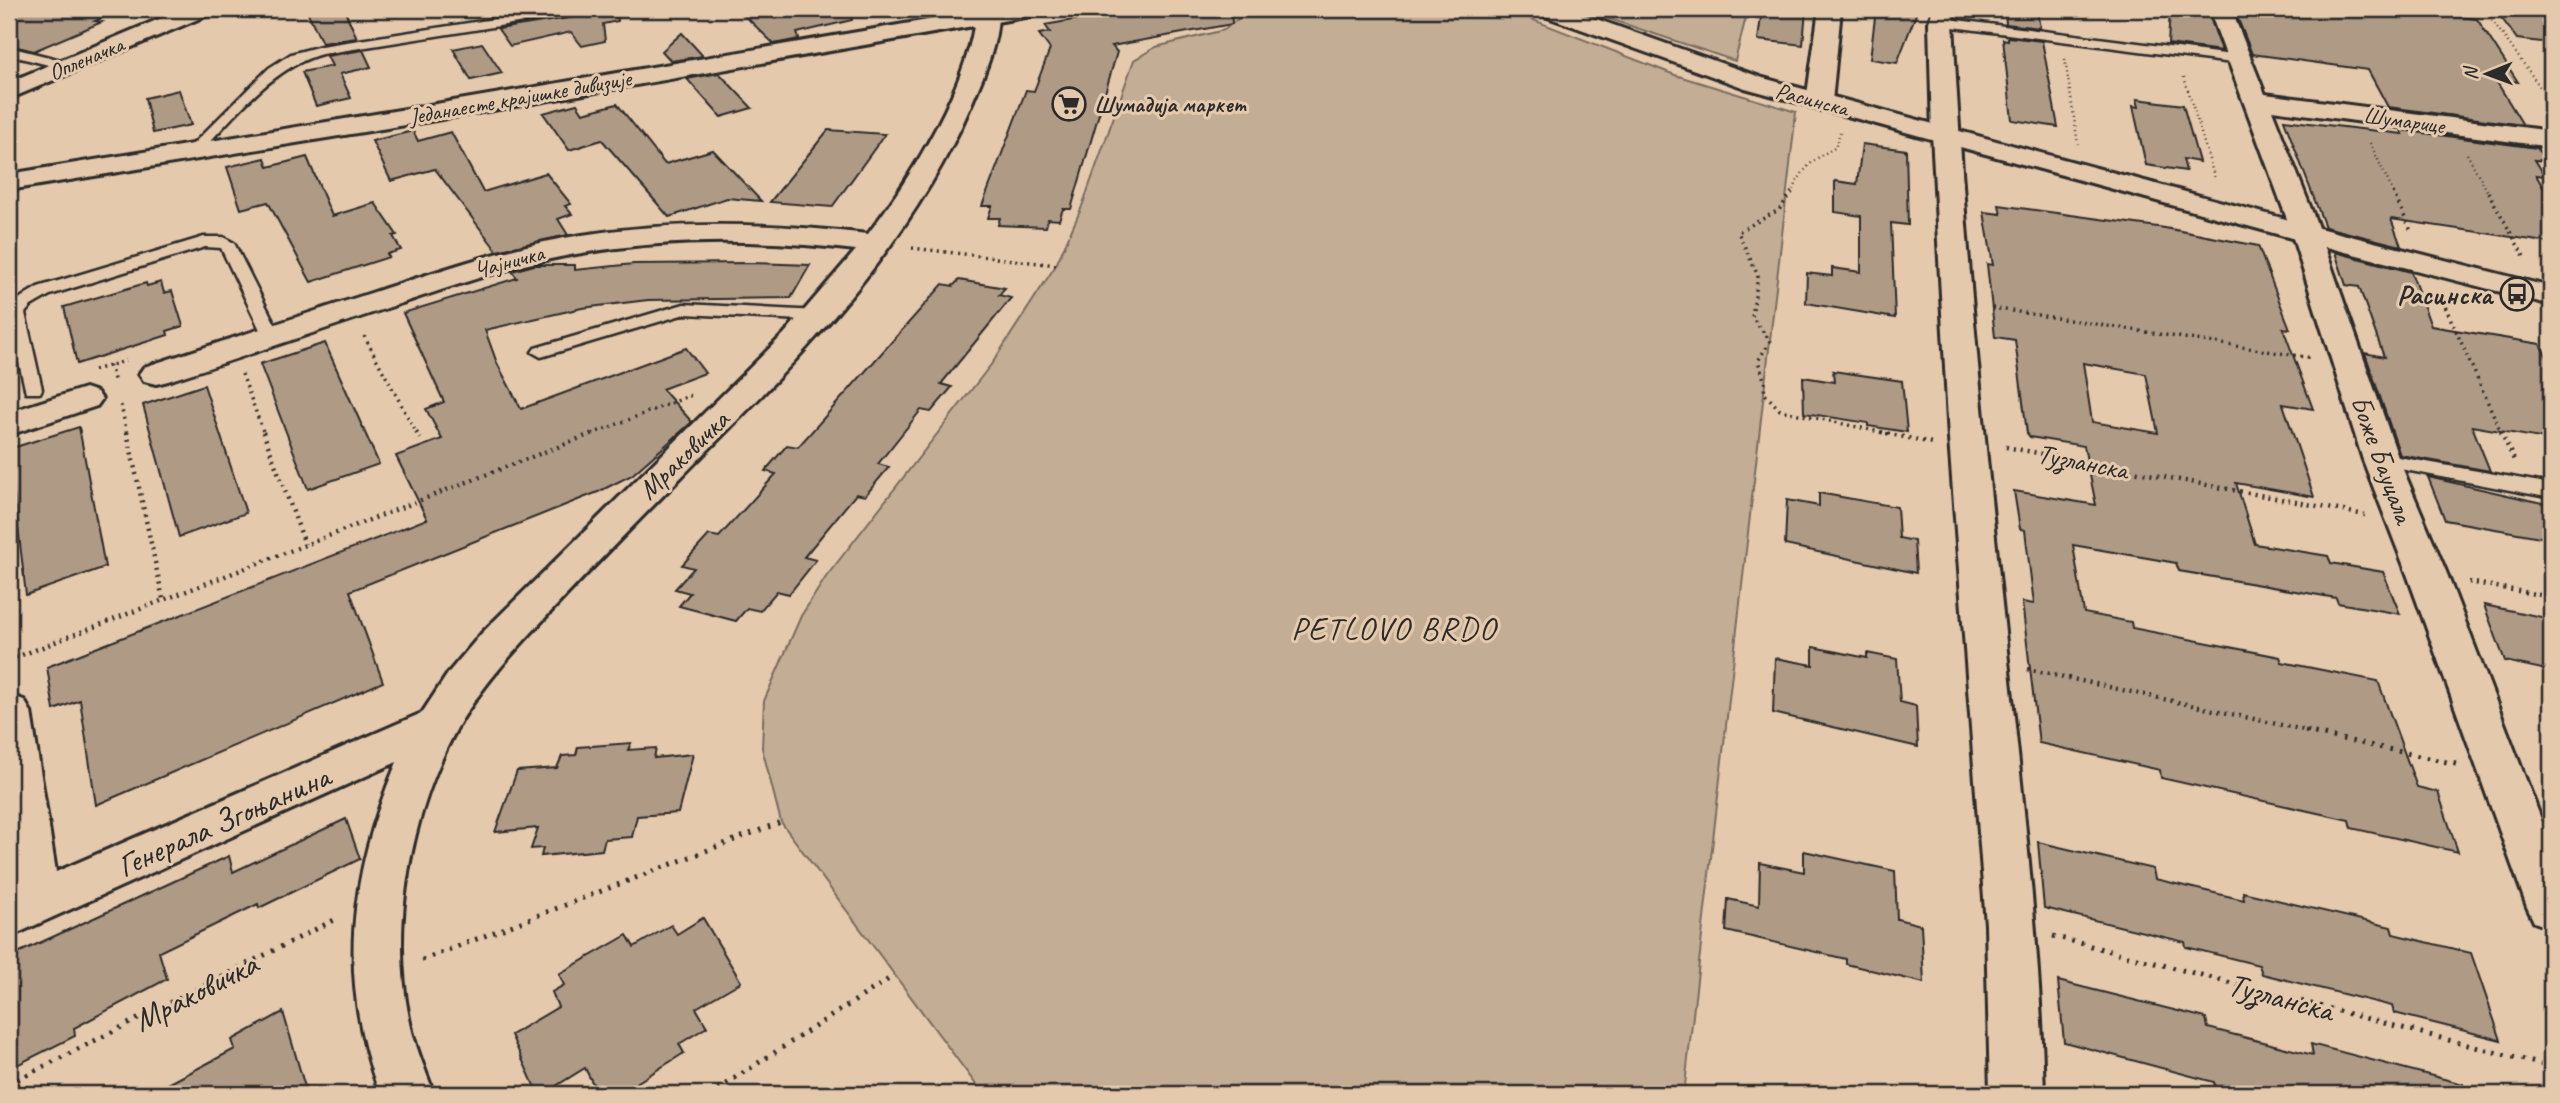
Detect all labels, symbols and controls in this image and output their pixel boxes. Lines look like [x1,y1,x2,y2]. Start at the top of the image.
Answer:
street label: Опленачка [44,29,131,87]
north arrow [2452,38,2522,108]
street label: Једанаесте крајишке дивизије [406,63,635,131]
text: N [2459,65,2483,80]
street label: Расинска [1773,76,1854,124]
supermarket icon: Шумадија маркет [1050,85,1088,123]
place label: Шумадија маркет [1094,90,1247,119]
street label: Шумарице [2362,100,2448,141]
street label: Чајничка [471,238,549,285]
bus stop icon: Расинска [2498,275,2536,313]
place label: Расинска [2397,277,2495,312]
street label: Боже Бауцала [2343,391,2423,530]
street label: Мраковичка [630,401,738,506]
street label: Тузланска [2035,436,2133,489]
district label: PETLOVO BRDO [1291,608,1498,649]
street label: Генерала Згоњанина [111,754,338,887]
street label: Мраковичка [126,942,267,1041]
street label: Тузланска [2223,963,2340,1032]

